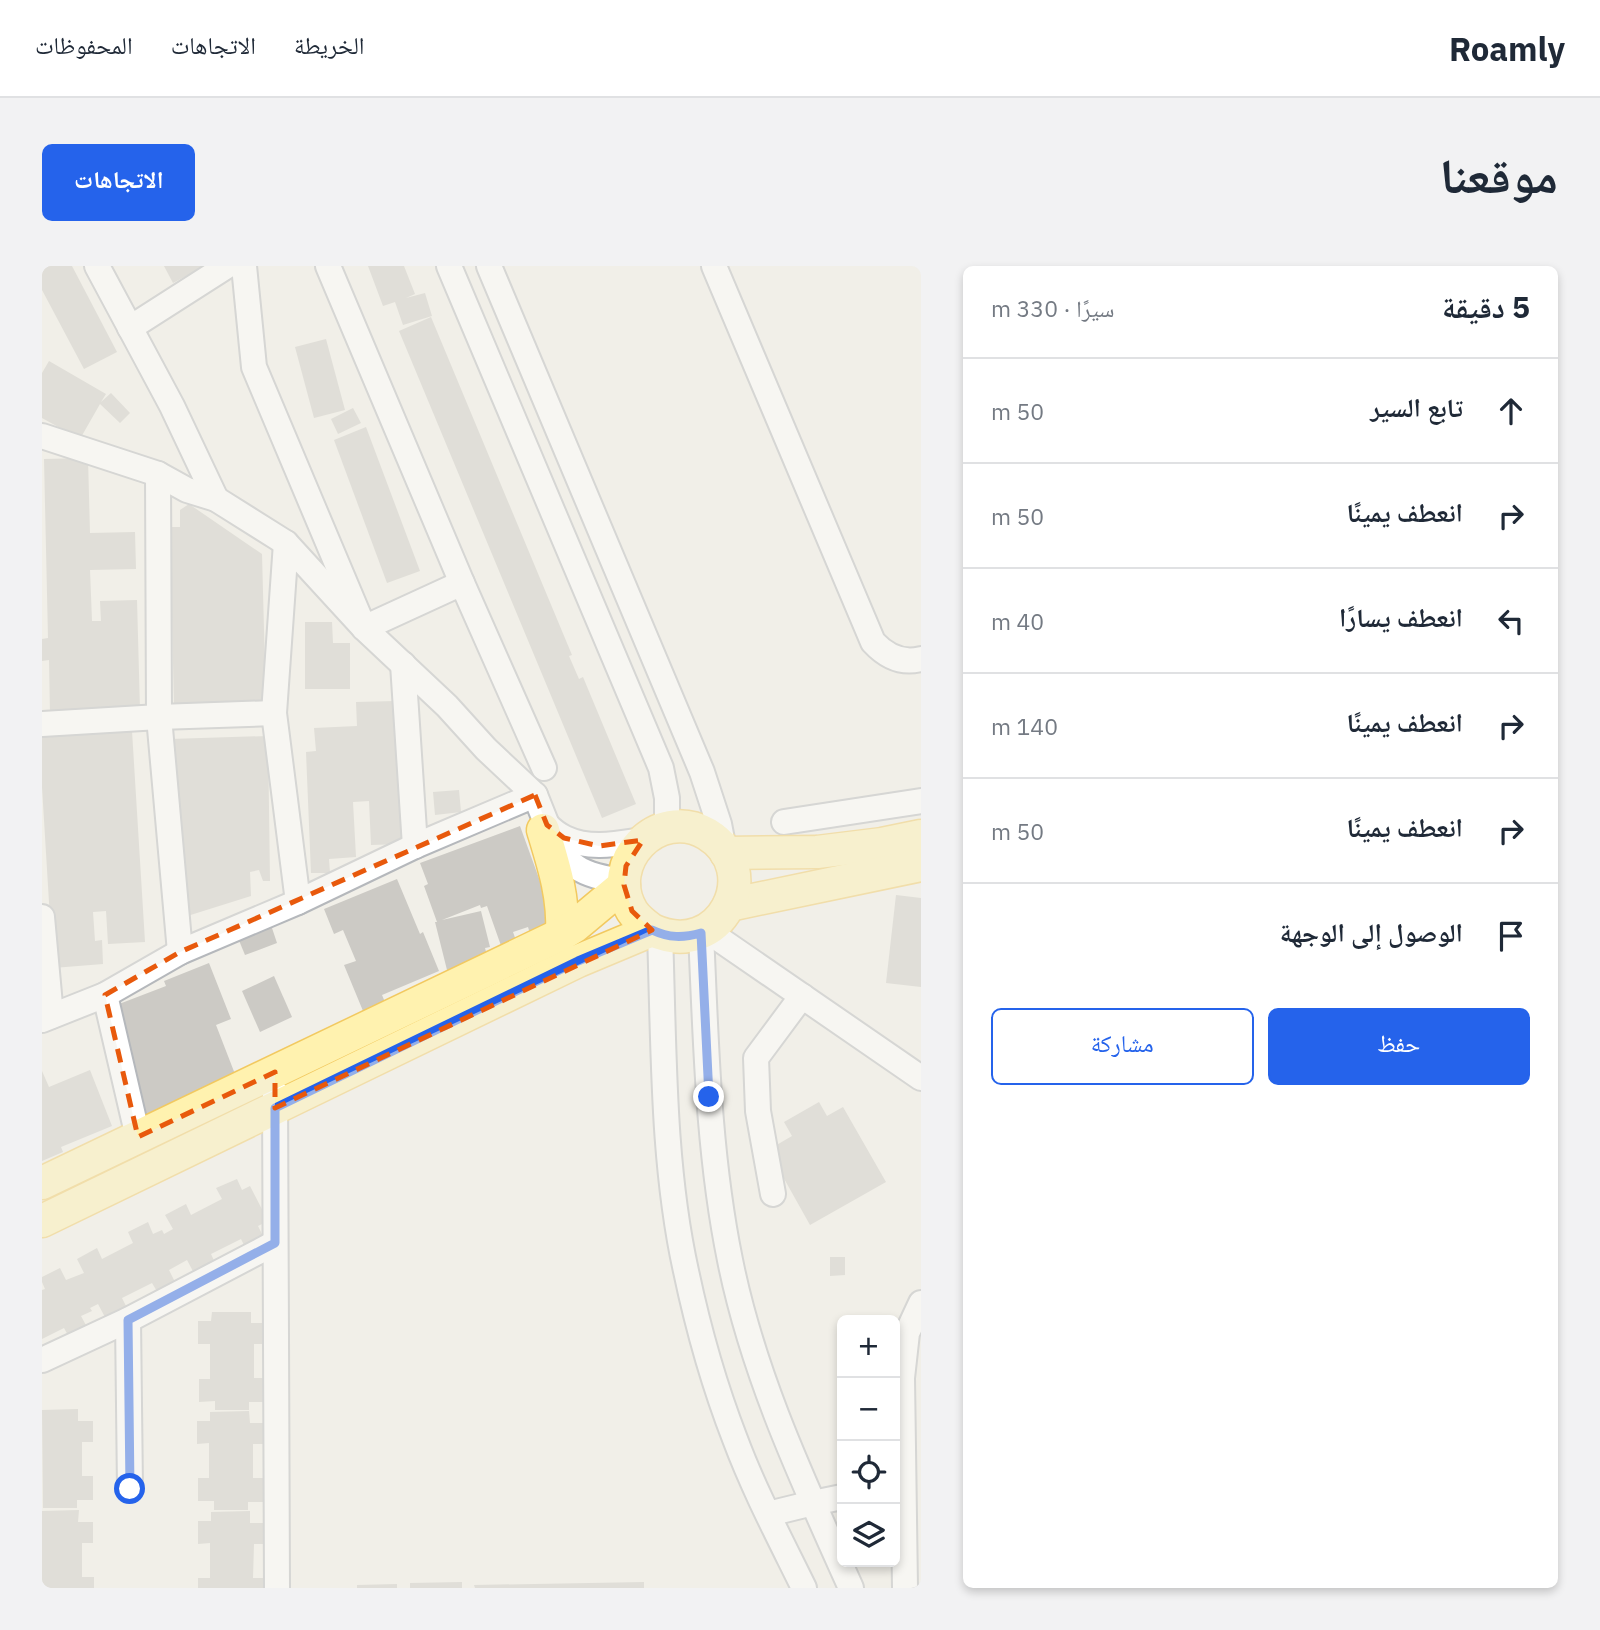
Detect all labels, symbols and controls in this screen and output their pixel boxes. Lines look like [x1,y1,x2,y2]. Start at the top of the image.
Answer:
text: Roamly [1449,27,1565,70]
text: المحفوظات [35,29,133,61]
text: الاتجاهات [171,29,256,61]
text: الخريطة [294,29,365,61]
text: موقعنا [1440,143,1558,206]
button: الاتجاهات [42,144,195,221]
text: 5 دقيقة [1442,287,1530,326]
text: سيرًا · 330 m [991,293,1114,323]
text: تابع السير [1370,390,1463,424]
icon: ahead [1492,392,1530,430]
text: 50 m [991,396,1044,426]
text: انعطف يمينًا [1347,495,1463,529]
icon: right [1492,497,1530,535]
text: 50 m [991,501,1044,531]
text: انعطف يسارًا [1339,600,1463,634]
icon: left [1492,602,1530,640]
text: 40 m [991,606,1044,636]
text: انعطف يمينًا [1347,705,1463,739]
icon: right [1492,707,1530,745]
text: 140 m [991,711,1058,741]
text: انعطف يمينًا [1347,810,1463,844]
icon: right [1492,812,1530,850]
text: 50 m [991,816,1044,846]
text: الوصول إلى الوجهة [1280,915,1463,949]
icon: arrive [1492,917,1530,955]
button: مشاركة [991,1008,1254,1085]
button: حفظ [1268,1008,1530,1085]
route end [693,1081,724,1112]
map controls [837,1315,900,1567]
button: + [837,1315,900,1378]
button: − [837,1378,900,1441]
button: locate [837,1441,900,1504]
route start [114,1473,145,1504]
button: layers [837,1504,900,1567]

